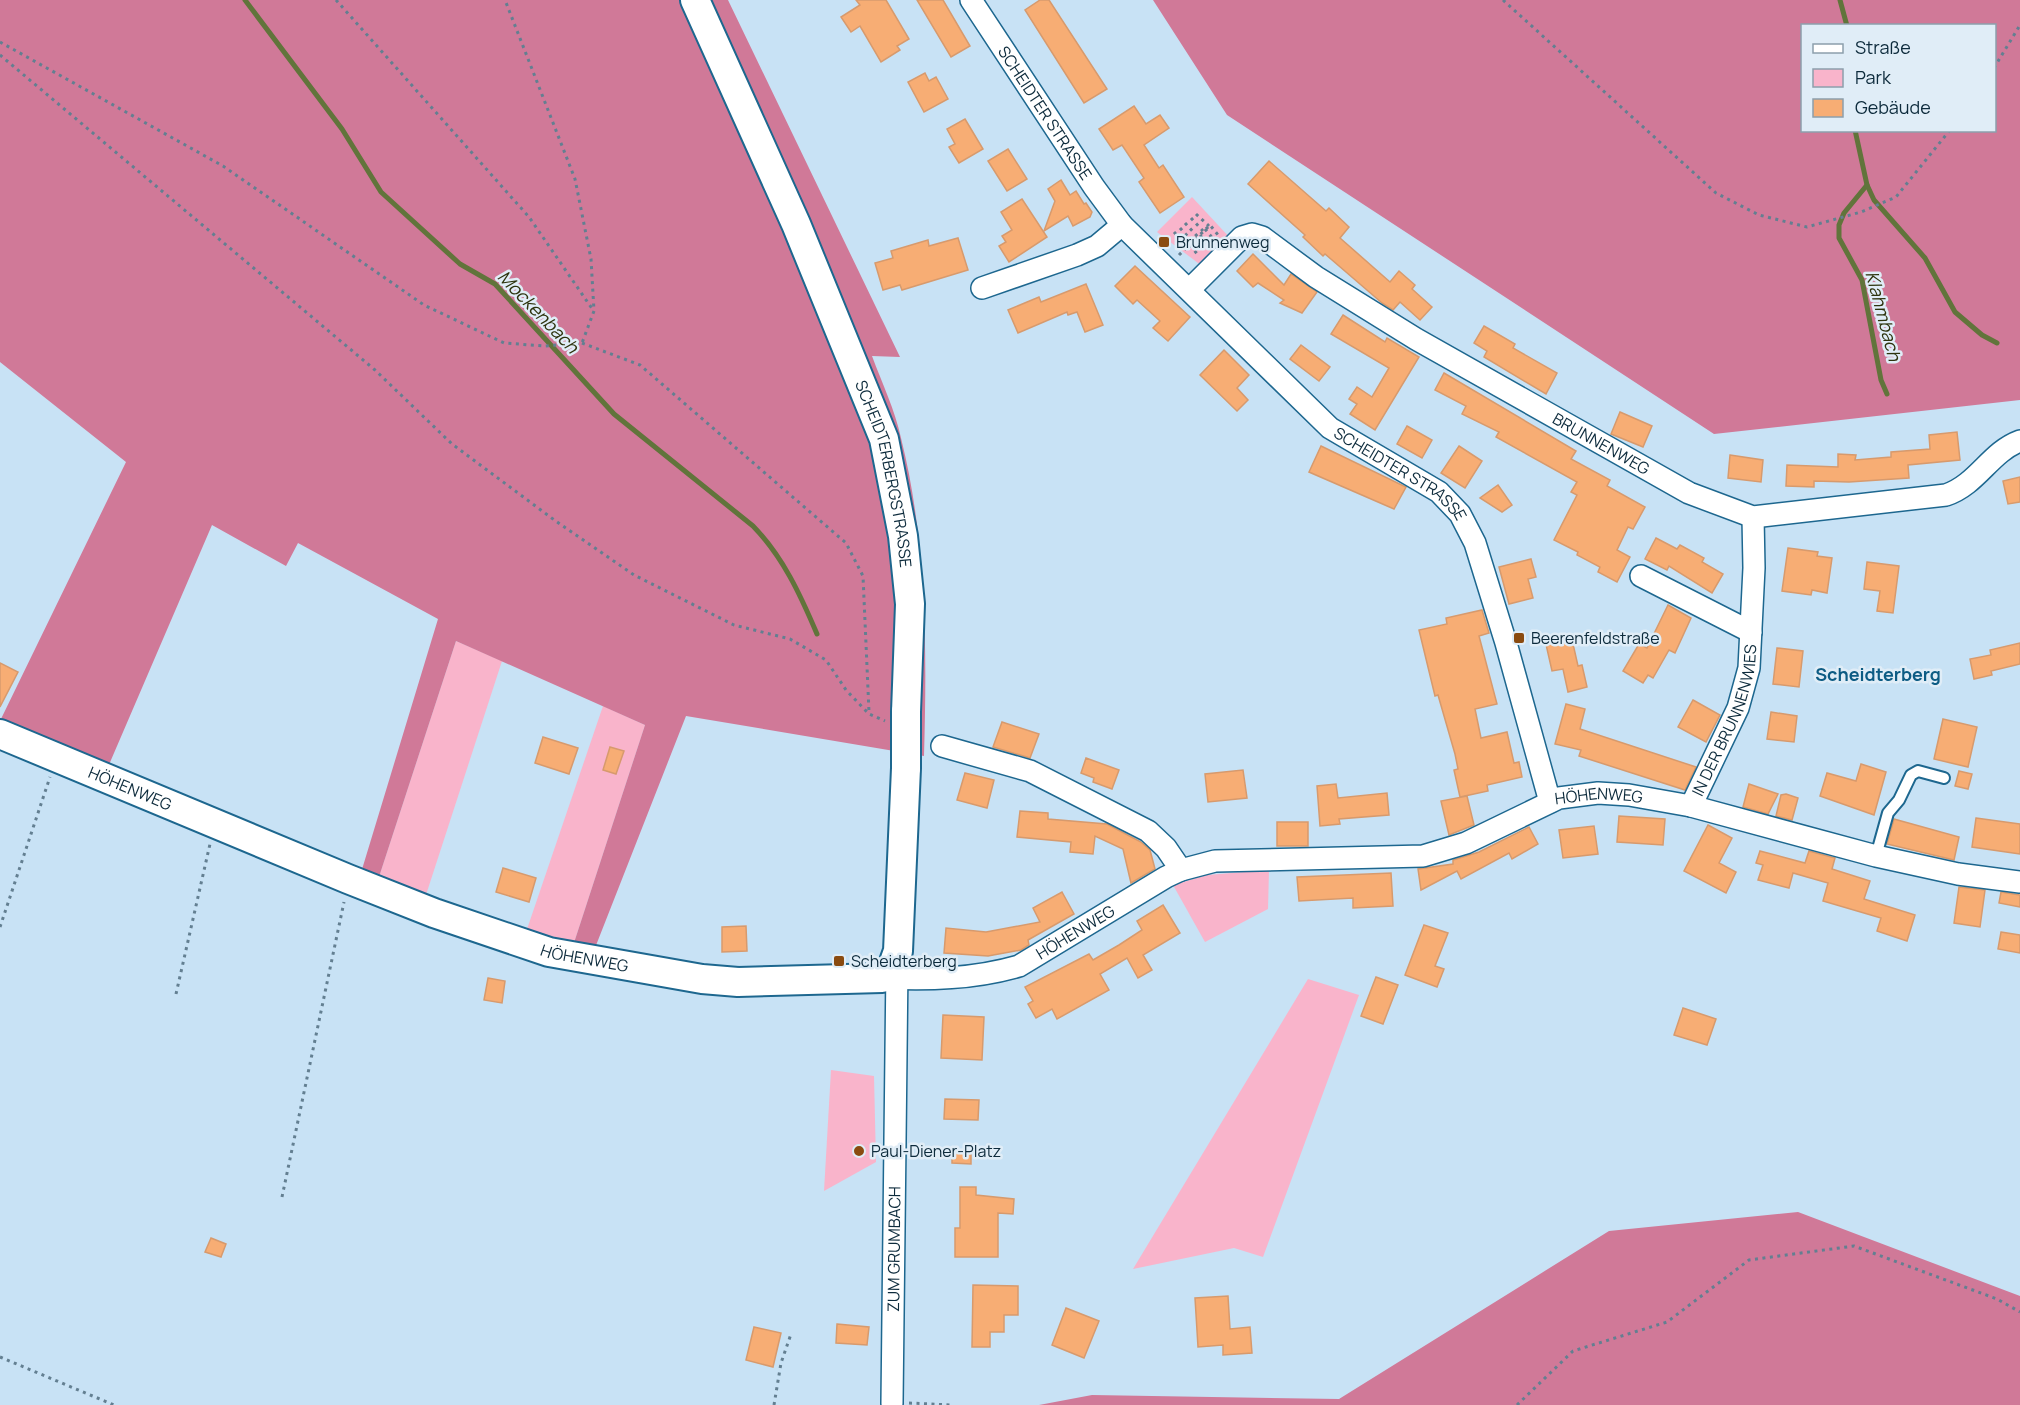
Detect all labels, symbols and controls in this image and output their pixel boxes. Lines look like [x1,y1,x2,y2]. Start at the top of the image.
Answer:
legend [1801,24,1996,132]
text: Straße [1855,35,1911,59]
street label: SCHEIDTER STRASSE [993,42,1097,184]
text: Park [1855,65,1892,89]
text: Gebäude [1855,95,1931,119]
place label: Brunnenweg [1176,231,1269,253]
marker: Brunnenweg [1157,235,1171,249]
water label: Mockenbach [493,265,585,359]
water label: Klahmbach [1860,268,1908,365]
street label: SCHEIDTERBERGSTRASSE [850,377,917,569]
street label: BRUNNENWEG [1549,407,1654,480]
street label: SCHEIDTER STRASSE [1330,422,1472,524]
place label: Beerenfeldstraße [1531,627,1660,649]
marker: Beerenfeldstraße [1512,631,1526,645]
street label: IN DER BRUNNENWIES [1686,644,1761,800]
district label: Scheidterberg [1815,662,1941,686]
street label: HÖHENWEG [85,761,175,815]
street label: HÖHENWEG [1553,782,1645,809]
street label: HÖHENWEG [1032,900,1119,964]
street label: HÖHENWEG [538,939,630,977]
place label: Scheidterberg [851,950,957,972]
marker: Scheidterberg [832,954,846,968]
place label: Paul-Diener-Platz [871,1140,1001,1162]
marker: Paul-Diener-Platz [852,1144,866,1158]
street label: ZUM GRUMBACH [882,1186,905,1312]

